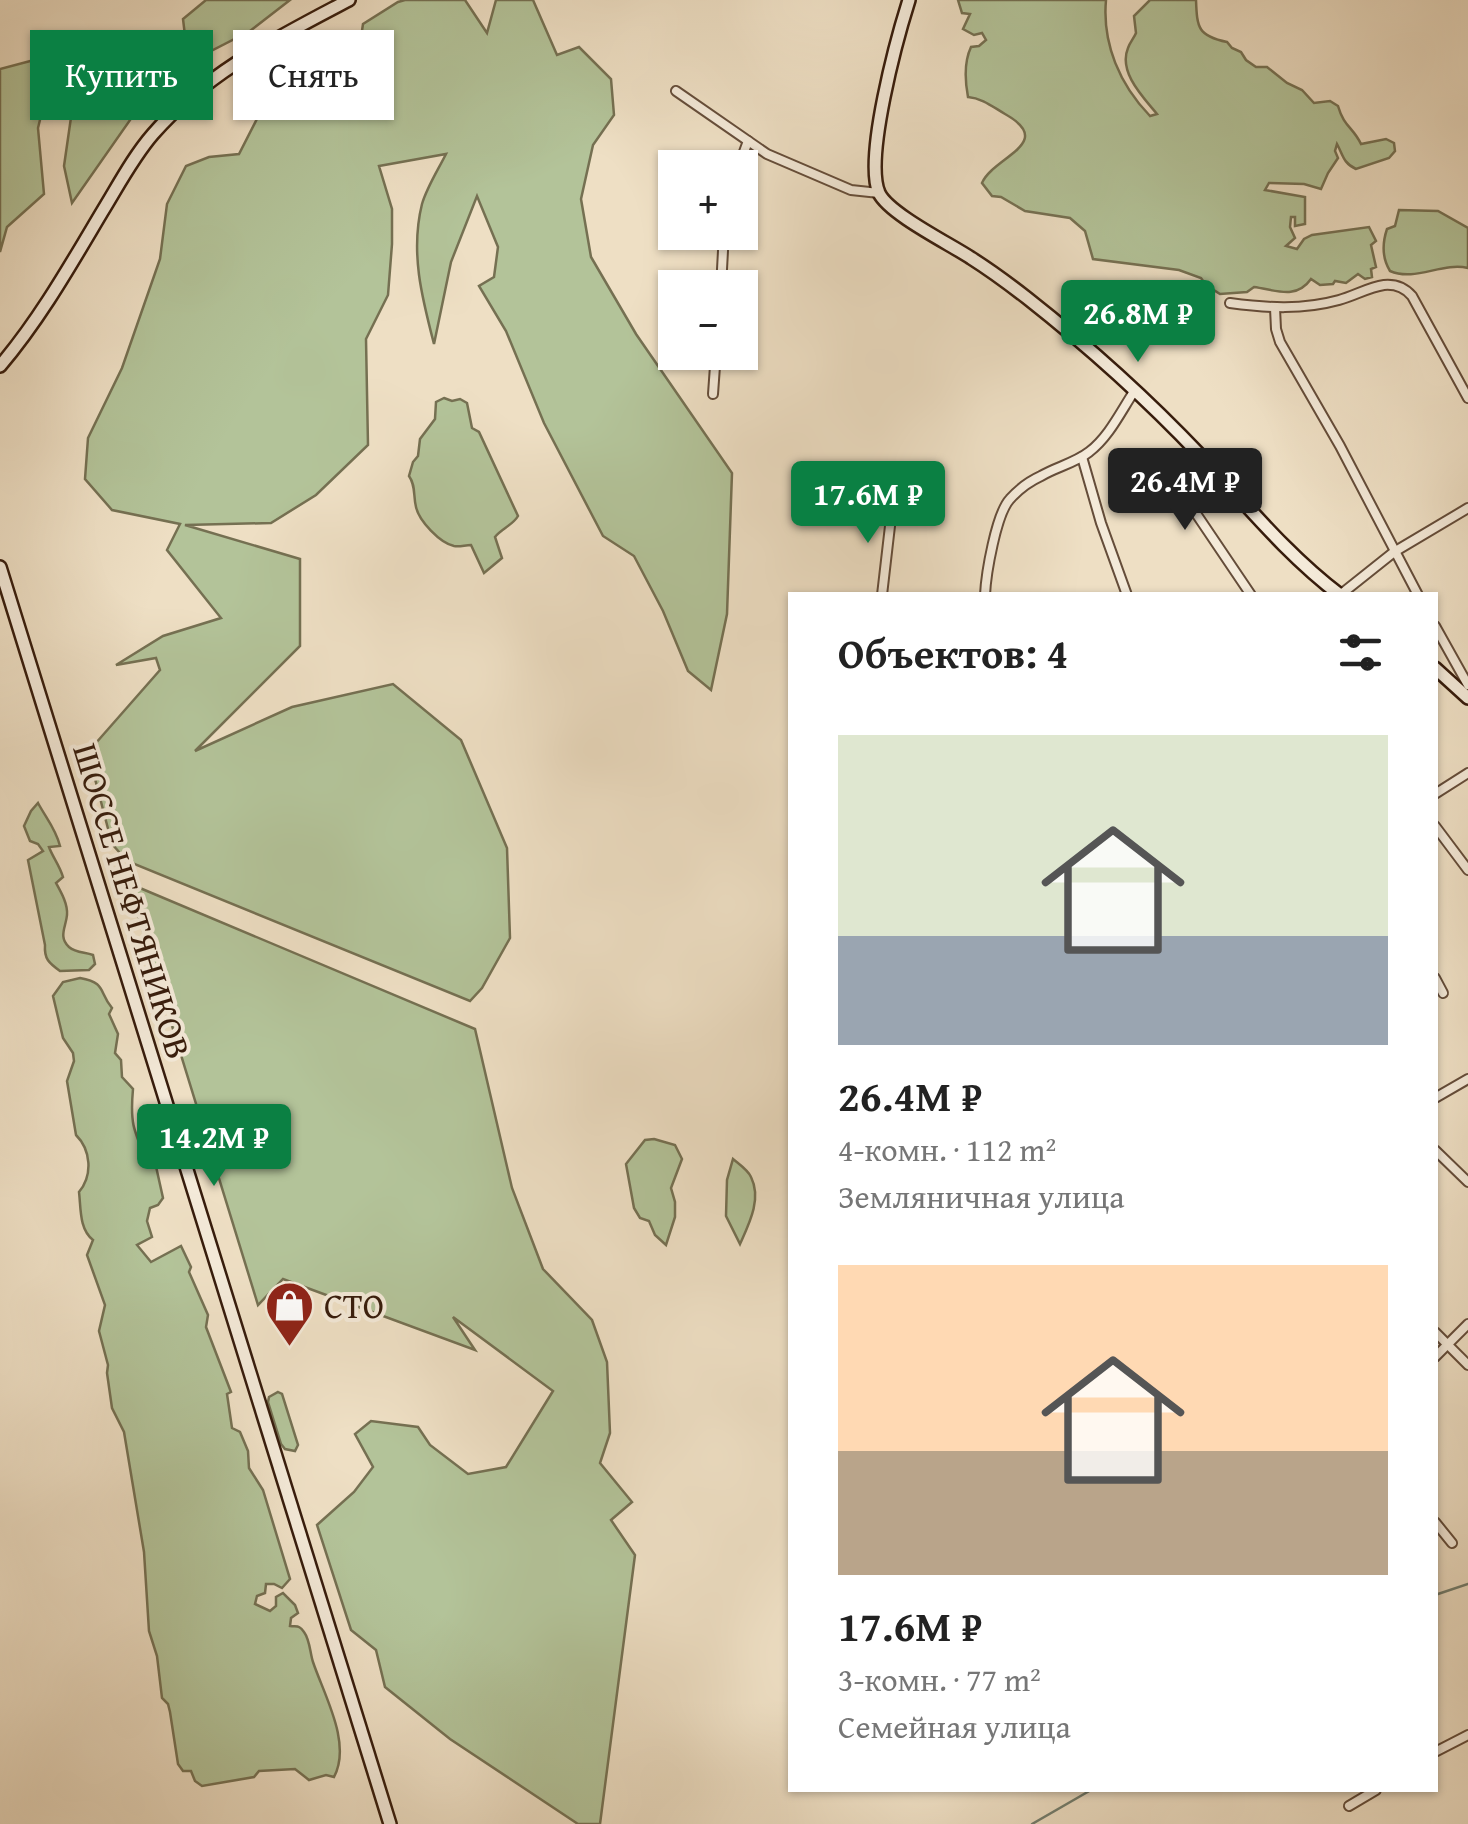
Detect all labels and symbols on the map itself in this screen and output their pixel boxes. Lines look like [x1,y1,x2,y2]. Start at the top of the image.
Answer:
pin: 26.8M ₽ [1046,280,1230,365]
pin: 26.4M ₽ [1093,448,1277,533]
pin: 17.6M ₽ [776,461,960,546]
street label: ШОССЕ НЕФТЯНИКОВ [60,737,205,1065]
pin: 14.2M ₽ [122,1104,306,1189]
shop icon: СТО [263,1280,315,1348]
place label: СТО [324,1280,384,1331]

